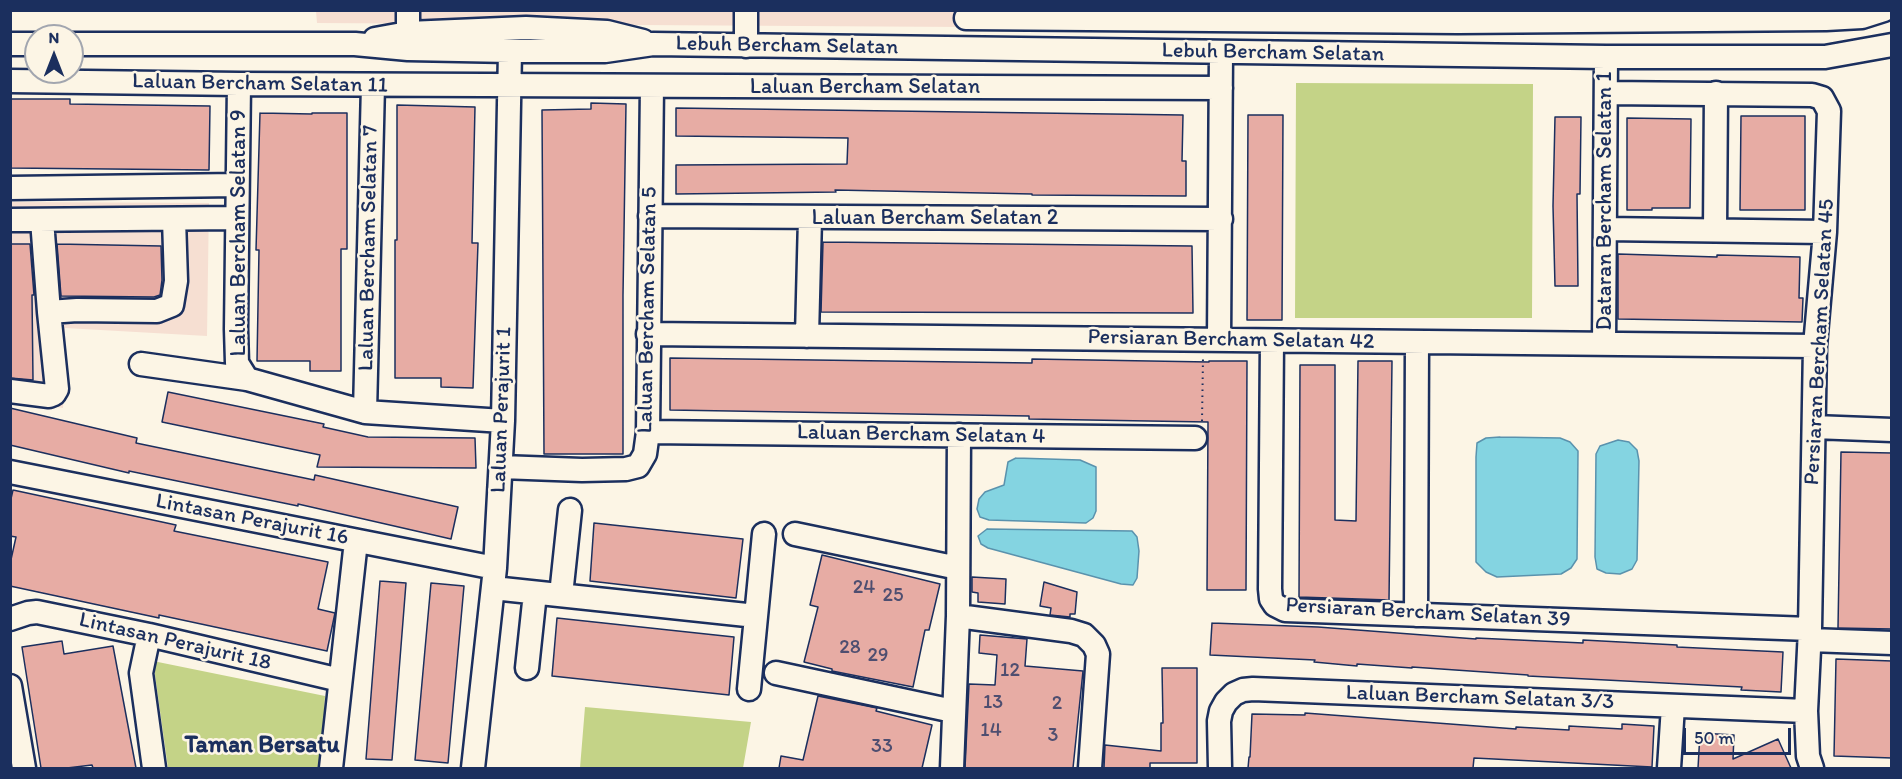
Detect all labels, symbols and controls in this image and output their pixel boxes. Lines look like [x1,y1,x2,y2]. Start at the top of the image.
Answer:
north arrow [24,24,84,84]
text: N [49,28,59,47]
street label: Lebuh Bercham Selatan [675,31,899,61]
street label: Lebuh Bercham Selatan [1161,38,1385,68]
street label: Laluan Bercham Selatan 11 [132,69,388,99]
street label: Dataran Bercham Selatan 1 [1592,72,1618,330]
street label: Laluan Bercham Selatan [750,74,980,100]
street label: Laluan Bercham Selatan 9 [226,110,252,356]
street label: Laluan Bercham Selatan 7 [354,125,384,371]
street label: Laluan Bercham Selatan 5 [633,186,663,434]
street label: Persiaran Bercham Selatan 45 [1799,198,1841,486]
street label: Laluan Bercham Selatan 2 [812,205,1058,231]
street label: Persiaran Bercham Selatan 42 [1087,324,1375,356]
street label: Laluan Perajurit 1 [486,326,518,494]
street label: Laluan Bercham Selatan 4 [797,420,1045,450]
street label: Lintasan Perajurit 16 [153,488,351,552]
house number: 24 [853,576,875,600]
house number: 25 [882,584,904,608]
street label: Persiaran Bercham Selatan 39 [1285,592,1571,634]
street label: Lintasan Perajurit 18 [76,607,274,677]
house number: 28 [839,636,861,660]
house number: 29 [868,644,888,668]
house number: 12 [1000,659,1020,683]
street label: Laluan Bercham Selatan 3/3 [1345,680,1615,716]
house number: 13 [983,691,1003,715]
house number: 2 [1052,692,1062,716]
scale bar [1686,716,1794,754]
house number: 14 [980,719,1002,743]
house number: 3 [1048,724,1058,748]
text: 50 m [1694,727,1734,749]
district label: Taman Bersatu [184,732,340,760]
house number: 33 [871,735,893,759]

